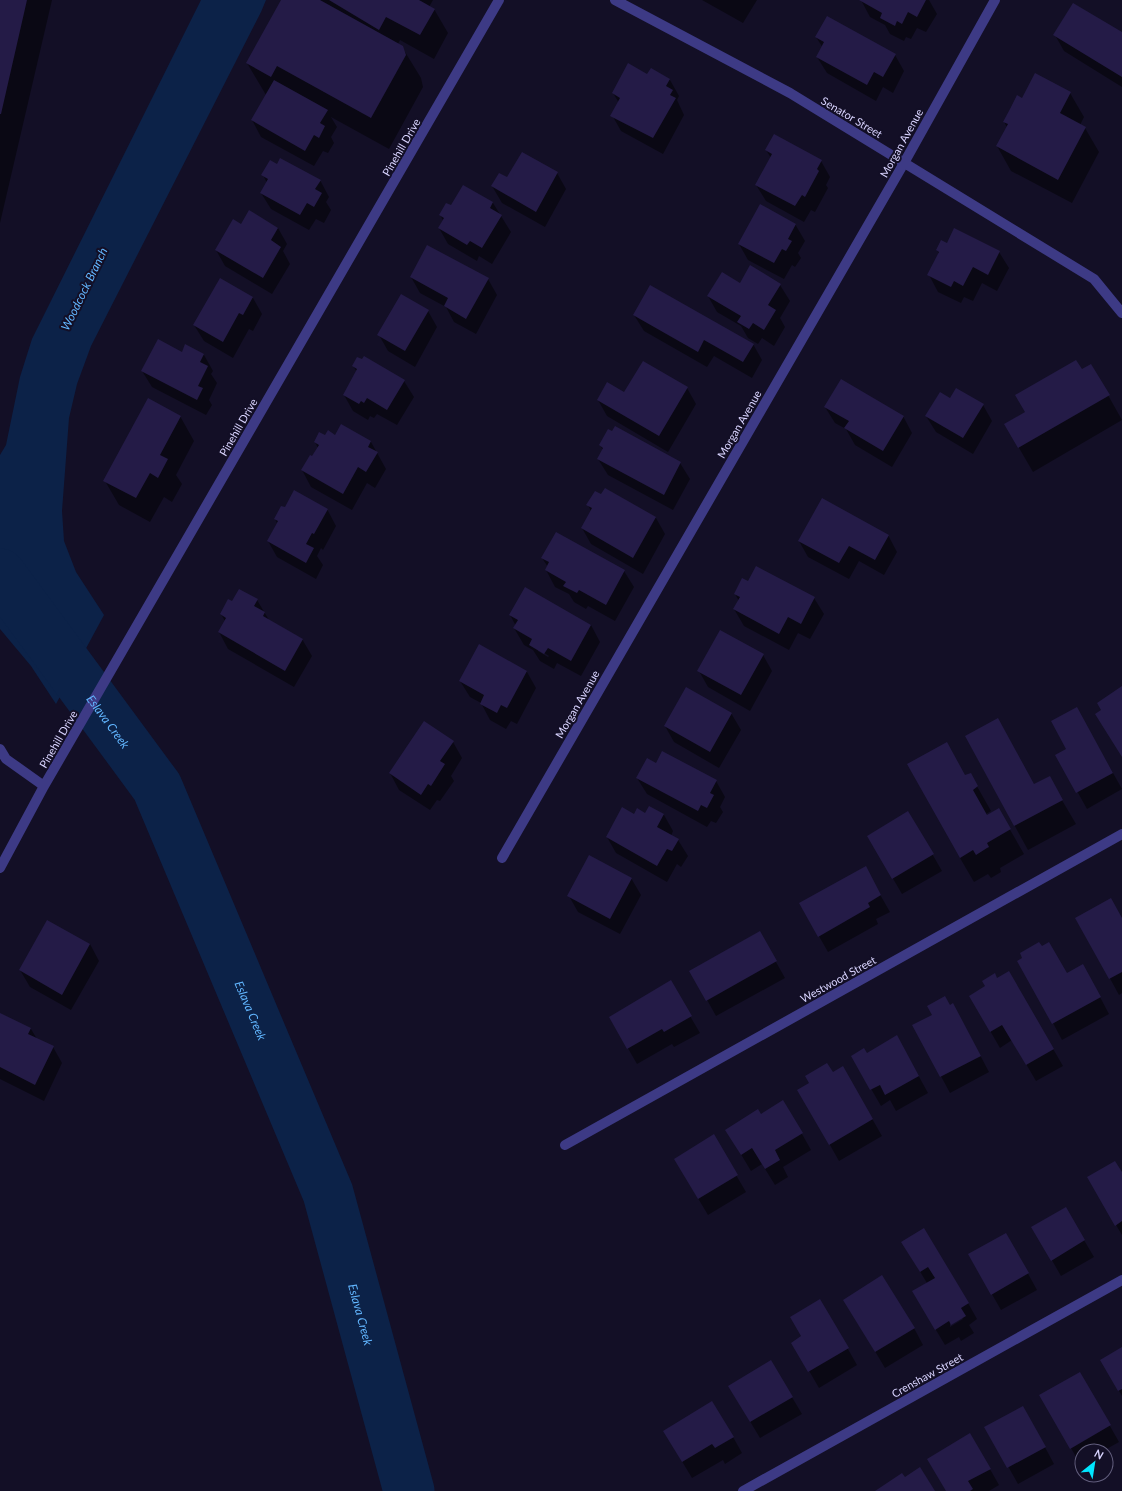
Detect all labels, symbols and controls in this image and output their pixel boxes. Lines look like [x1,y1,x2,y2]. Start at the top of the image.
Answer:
street label: Senator Street [819,94,885,140]
street label: Morgan Avenue [877,106,925,180]
street label: Pinehill Drive [379,116,423,178]
water label: Woodcock Branch [57,245,111,333]
street label: Morgan Avenue [714,388,764,460]
street label: Pinehill Drive [216,396,260,458]
street label: Morgan Avenue [552,668,602,740]
water label: Eslava Creek [84,691,133,751]
street label: Pinehill Drive [36,708,80,770]
street label: Westwood Street [798,953,878,1005]
water label: Eslava Creek [232,978,270,1043]
water label: Eslava Creek [346,1282,377,1347]
street label: Crenshaw Street [889,1350,965,1400]
north arrow [1074,1443,1114,1483]
text: N [1092,1446,1106,1462]

